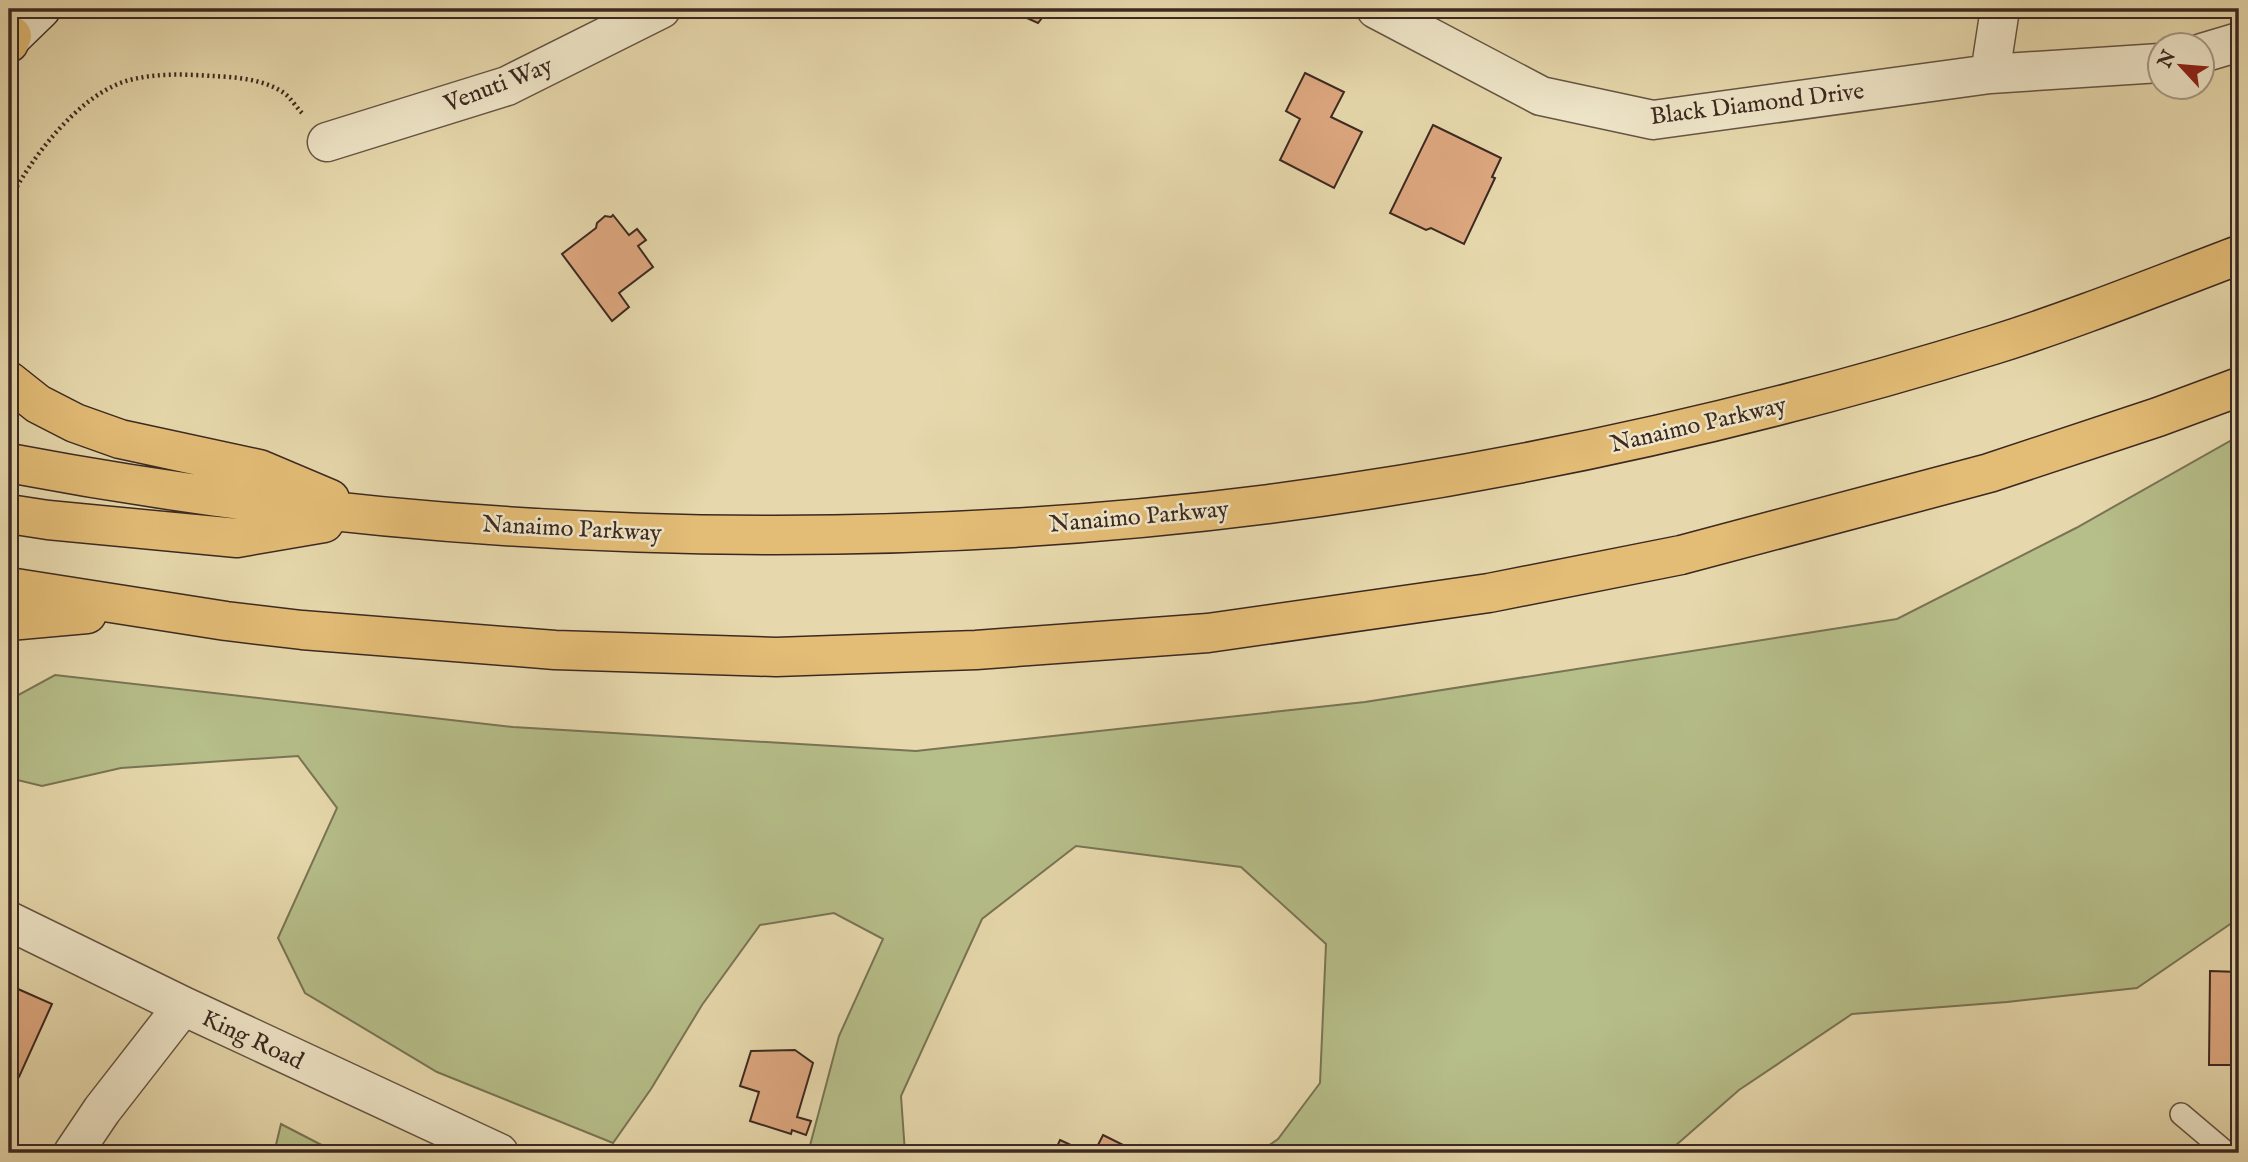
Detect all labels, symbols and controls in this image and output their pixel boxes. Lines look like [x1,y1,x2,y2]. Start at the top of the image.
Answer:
north arrow [2146,32,2216,102]
text: N [2153,46,2182,73]
street label: Venuti Way [439,50,557,121]
street label: Black Diamond Drive [1648,76,1866,133]
street label: Nanaimo Parkway [1607,390,1790,461]
street label: Nanaimo Parkway [1048,494,1230,541]
street label: Nanaimo Parkway [481,509,663,550]
street label: King Road [196,1003,309,1078]

